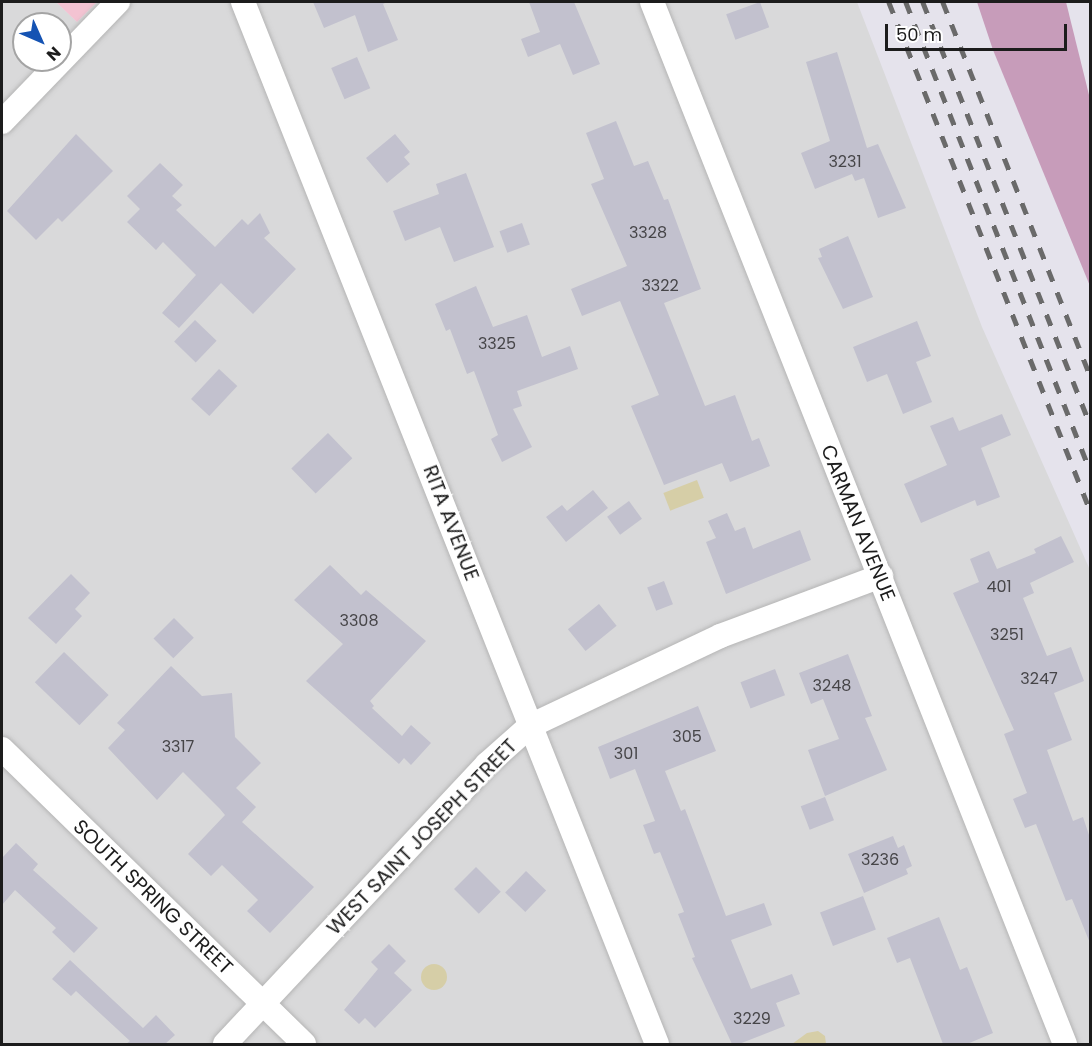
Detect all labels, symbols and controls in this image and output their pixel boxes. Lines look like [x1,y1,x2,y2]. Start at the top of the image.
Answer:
north arrow [12,12,72,72]
scale bar [888,12,1070,50]
text: 50 m [896,22,942,47]
text: N [41,41,66,66]
house number: 3231 [828,152,862,172]
house number: 3328 [629,223,667,243]
house number: 3322 [641,276,679,296]
house number: 3325 [478,334,516,354]
street label: CARMAN AVENUE [816,441,900,605]
street label: RITA AVENUE [418,462,484,584]
house number: 401 [986,577,1012,597]
house number: 3308 [340,611,378,631]
house number: 3251 [990,625,1024,645]
house number: 3247 [1020,669,1058,689]
house number: 3248 [813,676,851,696]
house number: 305 [672,727,702,747]
street label: WEST SAINT JOSEPH STREET [322,734,522,940]
house number: 3317 [162,737,194,757]
house number: 301 [614,744,638,764]
street label: SOUTH SPRING STREET [68,815,238,979]
house number: 3236 [861,850,899,870]
house number: 3229 [733,1009,771,1029]

